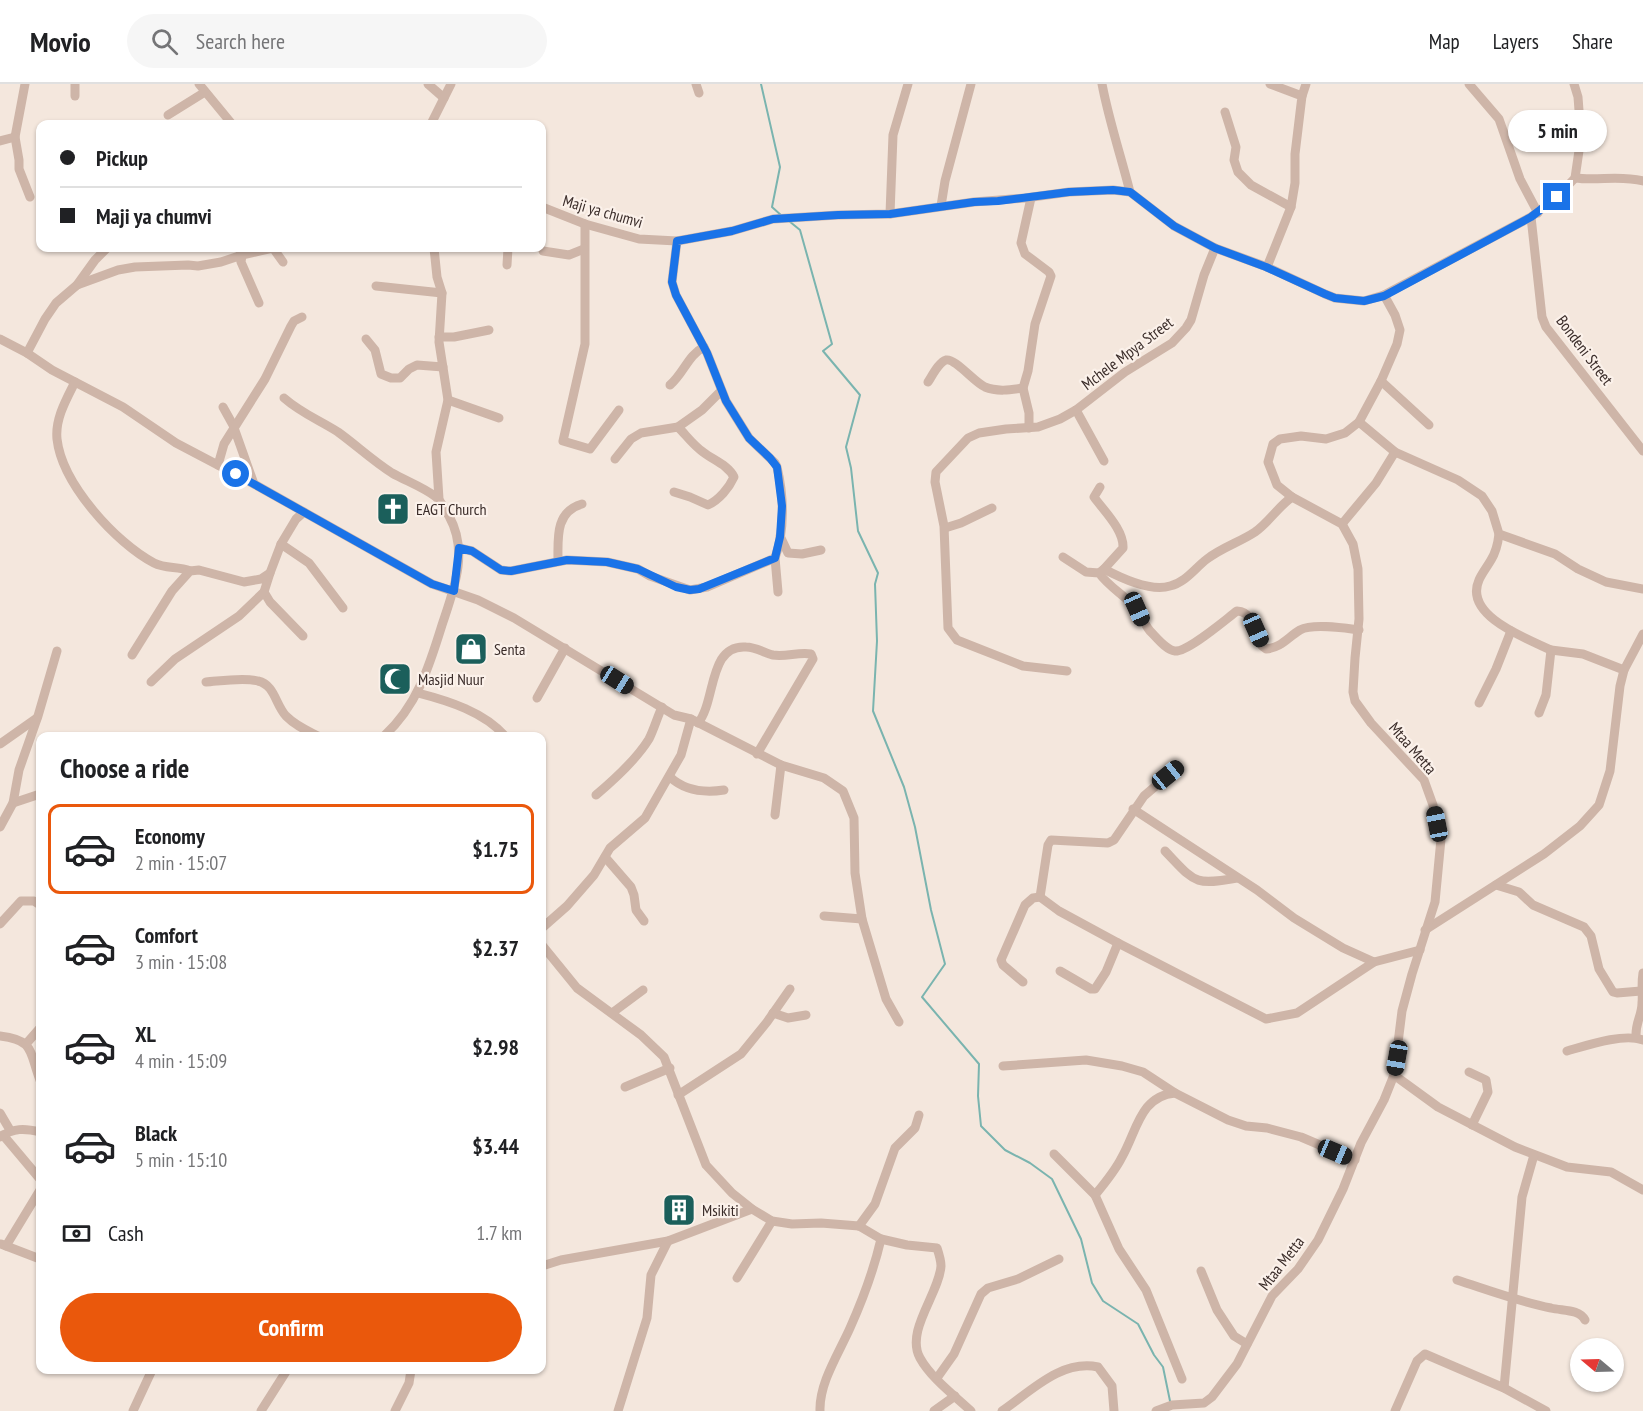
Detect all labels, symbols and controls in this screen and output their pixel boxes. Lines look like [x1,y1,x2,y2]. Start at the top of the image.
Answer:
search box [127,14,547,68]
text: Movio [30,23,91,60]
icon: search [148,25,181,58]
text: Search here [196,27,285,55]
text: Map [1429,28,1460,55]
text: Layers [1493,28,1539,55]
text: Share [1572,28,1613,55]
callout: 5 min [1508,110,1606,152]
text: 5 min [1537,118,1578,144]
text: Pickup [96,144,148,172]
route end [1543,183,1570,210]
street label: Maji ya chumvi [561,190,645,232]
text: Maji ya chumvi [96,202,212,230]
street label: Bondeni Street [1552,311,1618,389]
street label: Mchele Mpya Street [1077,312,1177,394]
route start [222,460,249,487]
church icon: EAGT Church [375,491,411,527]
place label: EAGT Church [416,499,486,519]
car [1121,589,1153,629]
car [1240,610,1272,650]
shop icon: Senta [453,631,489,667]
place label: Senta [494,639,525,659]
mosque icon: Masjid Nuur [377,661,413,697]
car [597,663,637,697]
place label: Masjid Nuur [418,669,485,689]
street label: Mtaa Metta [1385,718,1441,778]
text: Choose a ride [60,751,189,785]
car [1148,757,1188,793]
car [1425,805,1449,843]
icon: car [63,822,117,876]
text: Economy [135,822,205,850]
text: $1.75 [472,835,519,863]
text: 2 min · 15:07 [135,850,227,876]
icon: car [63,921,117,975]
text: Comfort [135,921,198,949]
text: $2.37 [472,934,519,962]
text: 3 min · 15:08 [135,949,227,975]
icon: car [63,1020,117,1074]
text: XL [135,1020,156,1048]
text: $2.98 [472,1033,519,1061]
car [1385,1039,1409,1077]
text: 4 min · 15:09 [135,1048,227,1074]
icon: car [63,1119,117,1173]
text: Black [135,1119,177,1147]
text: $3.44 [472,1132,519,1160]
car [1315,1137,1355,1167]
text: 5 min · 15:10 [135,1147,227,1173]
building icon: Msikiti [661,1192,697,1228]
place label: Msikiti [702,1200,739,1220]
icon: cash [60,1217,93,1250]
text: Cash [108,1219,144,1247]
text: 1.7 km [476,1220,522,1246]
street label: Mtaa Metta [1254,1232,1308,1294]
button: Confirm [60,1293,522,1362]
north arrow [1570,1338,1624,1392]
map controls [1570,1338,1624,1392]

